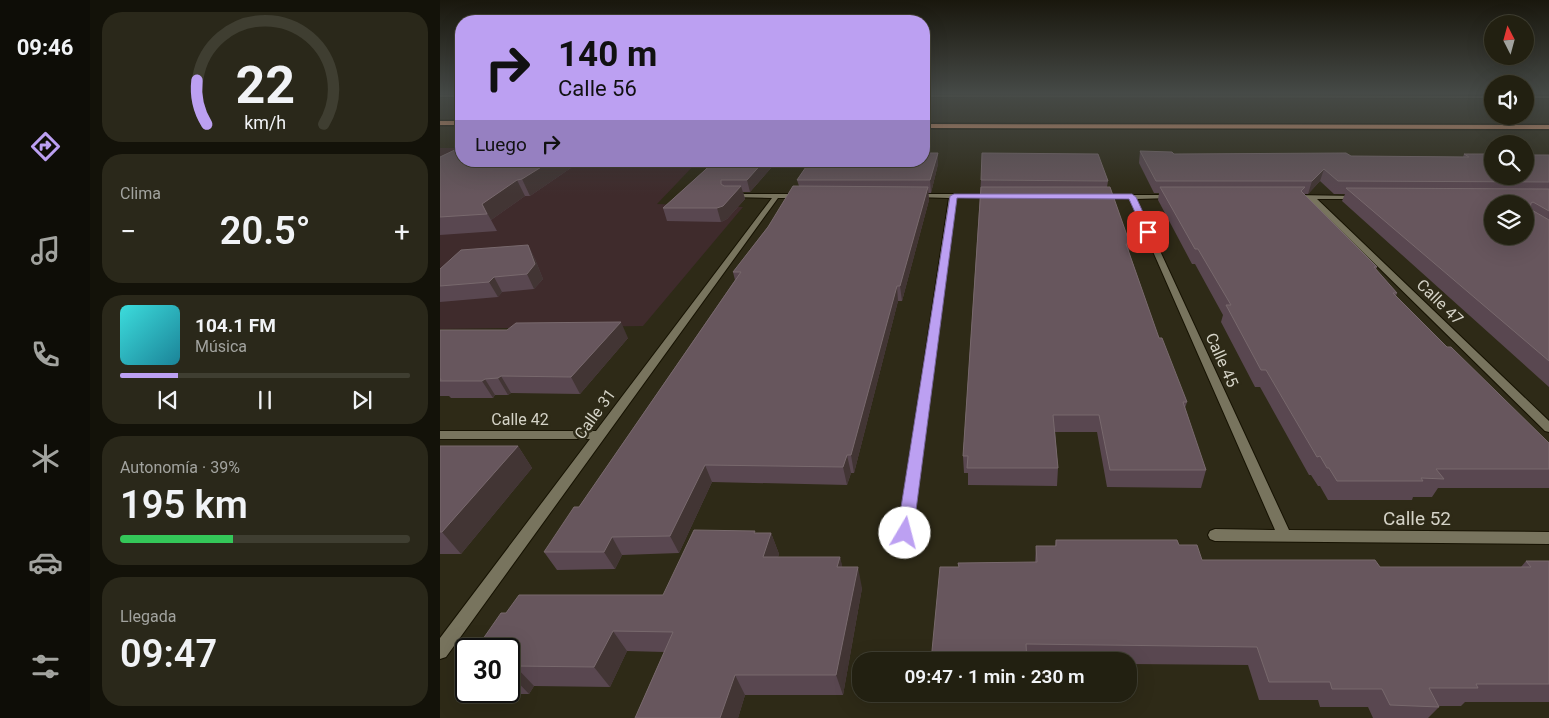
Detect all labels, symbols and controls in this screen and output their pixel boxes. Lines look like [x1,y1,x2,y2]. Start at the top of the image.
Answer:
north arrow [1484,15,1534,65]
map controls [1484,15,1534,245]
text: 140 m [558,34,657,75]
text: 09:46 [17,35,73,60]
icon: right [475,35,540,100]
text: 22 [235,55,295,116]
button: sound [1484,75,1534,125]
text: Calle 56 [558,76,637,101]
text: km/h [244,112,286,133]
icon: directions [28,129,63,164]
icon: right [537,130,565,158]
text: Luego [475,133,527,156]
button: search [1484,135,1534,185]
text: Clima [120,184,161,203]
button: layers [1484,195,1534,245]
text: 20.5° [220,209,310,253]
pin [1127,211,1169,253]
text: − [120,215,136,248]
text: + [394,215,410,248]
icon: arrive [1134,218,1162,246]
icon: music [28,233,63,268]
street label: Calle 47 [1413,275,1467,329]
text: 104.1 FM [195,314,276,337]
street label: Calle 45 [1202,330,1242,390]
icon: phone [28,337,63,372]
text: Música [195,337,247,356]
street label: Calle 31 [570,385,620,443]
icon: previous [154,386,182,414]
icon: pause [251,386,279,414]
icon: next [348,386,376,414]
street label: Calle 42 [491,410,549,429]
icon: climate [28,441,63,476]
text: Autonomía · 39% [120,458,240,477]
text: 195 km [120,483,248,527]
position arrow [878,506,930,558]
street label: Calle 52 [1383,507,1451,530]
icon: car [28,545,63,580]
text: Llegada [120,607,176,626]
text: 09:47 [120,632,217,676]
speed limit sign: 30 [455,638,520,703]
icon: filters [28,649,63,684]
text: 09:47 · 1 min · 230 m [904,665,1085,688]

